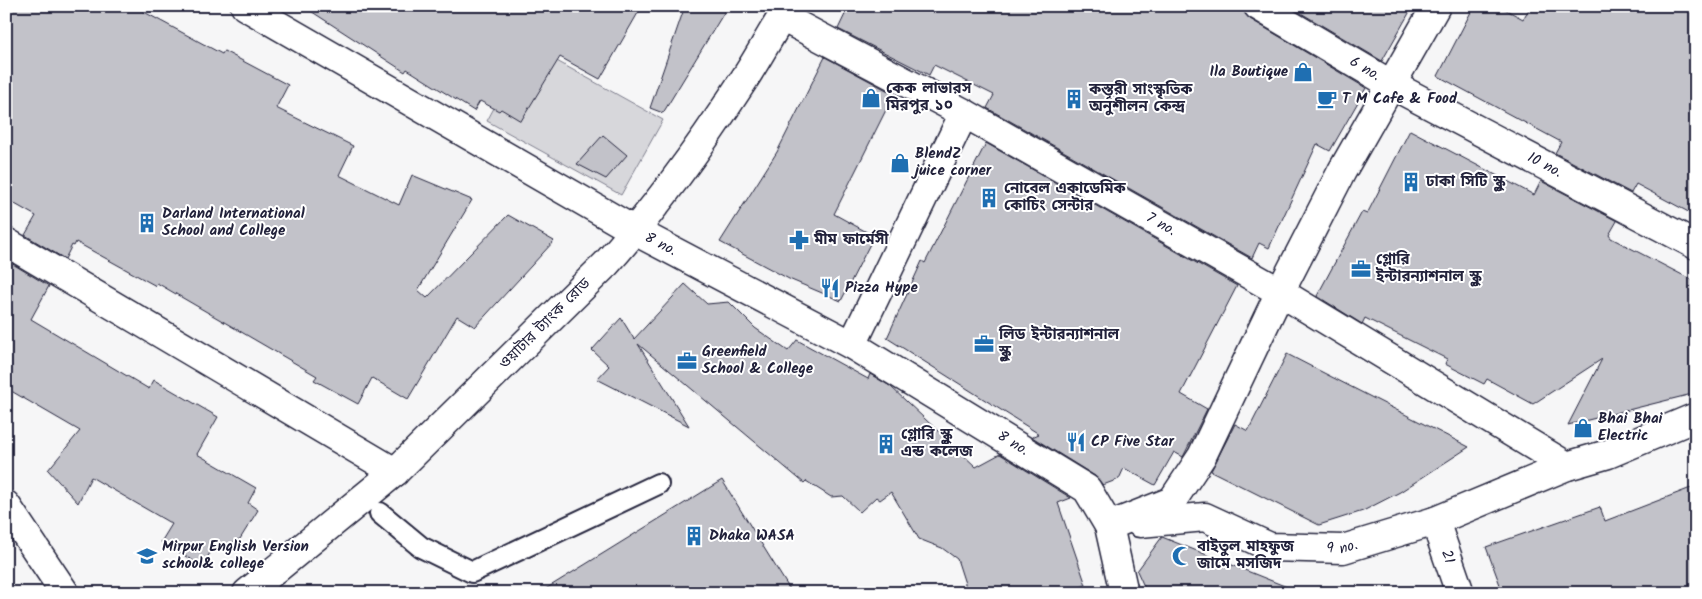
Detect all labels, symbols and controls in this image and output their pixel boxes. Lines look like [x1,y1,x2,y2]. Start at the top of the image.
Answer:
street label: 6 no. [1345,50,1385,88]
place label: Ila Boutique [1209,60,1289,84]
shop icon: Ila Boutique [1292,61,1314,83]
place label: কেক লাভারস মিরপুর ১০ [885,77,972,118]
place label: কস্তূরী সাংস্কৃতিক অনুশীলন কেন্দ্র [1088,78,1193,119]
shop icon: কেক লাভারস মিরপুর ১০ [860,87,882,109]
place label: T M Cafe & Food [1342,87,1458,111]
building icon: কস্তূরী সাংস্কৃতিক অনুশীলন কেন্দ্র [1063,88,1085,110]
cafe icon: T M Cafe & Food [1316,88,1338,110]
place label: BlendZ juice corner [911,142,992,183]
street label: 10 no. [1523,146,1566,184]
shop icon: BlendZ juice corner [889,152,911,174]
place label: ঢাকা সিটি স্কুল [1425,170,1506,194]
building icon: ঢাকা সিটি স্কুল [1400,171,1422,193]
place label: নোবেল একাডেমিক কোচিং সেন্টার [1004,177,1127,218]
building icon: নোবেল একাডেমিক কোচিং সেন্টার [978,187,1000,209]
place label: Darland International School and College [162,202,305,243]
street label: 7 no. [1141,206,1180,243]
building icon: Darland International School and College [136,212,158,234]
street label: 8 no. [640,226,681,263]
place label: মীম ফার্মেসী [813,228,889,252]
pharmacy icon: মীম ফার্মেসী [788,229,810,251]
place label: গ্লোরি ইন্টারন্যাশনাল স্কুল [1375,248,1482,289]
office icon: গ্লোরি ইন্টারন্যাশনাল স্কুল [1350,258,1372,280]
street label: ওয়াটার ট্যাংক রোড [494,272,597,375]
place label: Pizza Hype [845,276,919,300]
restaurant icon: Pizza Hype [819,277,841,299]
place label: লিড ইন্টারন্যাশনাল স্কুল [998,323,1120,364]
office icon: লিড ইন্টারন্যাশনাল স্কুল [973,333,995,355]
place label: Greenfield School & College [702,340,814,381]
office icon: Greenfield School & College [676,350,698,372]
place label: Bhai Bhai Electric [1598,407,1664,448]
shop icon: Bhai Bhai Electric [1572,417,1594,439]
place label: গ্লোরি স্কুল এন্ড কলেজ [901,423,973,464]
street label: 8 no. [992,425,1033,463]
place label: CP Five Star [1091,430,1174,454]
restaurant icon: CP Five Star [1065,431,1087,453]
building icon: গ্লোরি স্কুল এন্ড কলেজ [875,433,897,455]
place label: Dhaka WASA [709,524,795,548]
building icon: Dhaka WASA [683,525,705,547]
street label: 9 no. [1326,533,1361,561]
place label: Mirpur English Version school& college [162,535,309,576]
place label: বাইতুল মাহফুজ জামে মসজিদ [1196,535,1294,576]
school or university icon: Mirpur English Version school& college [136,545,158,567]
mosque icon: বাইতুল মাহফুজ জামে মসজিদ [1171,545,1193,567]
street label: 21 [1434,547,1461,567]

